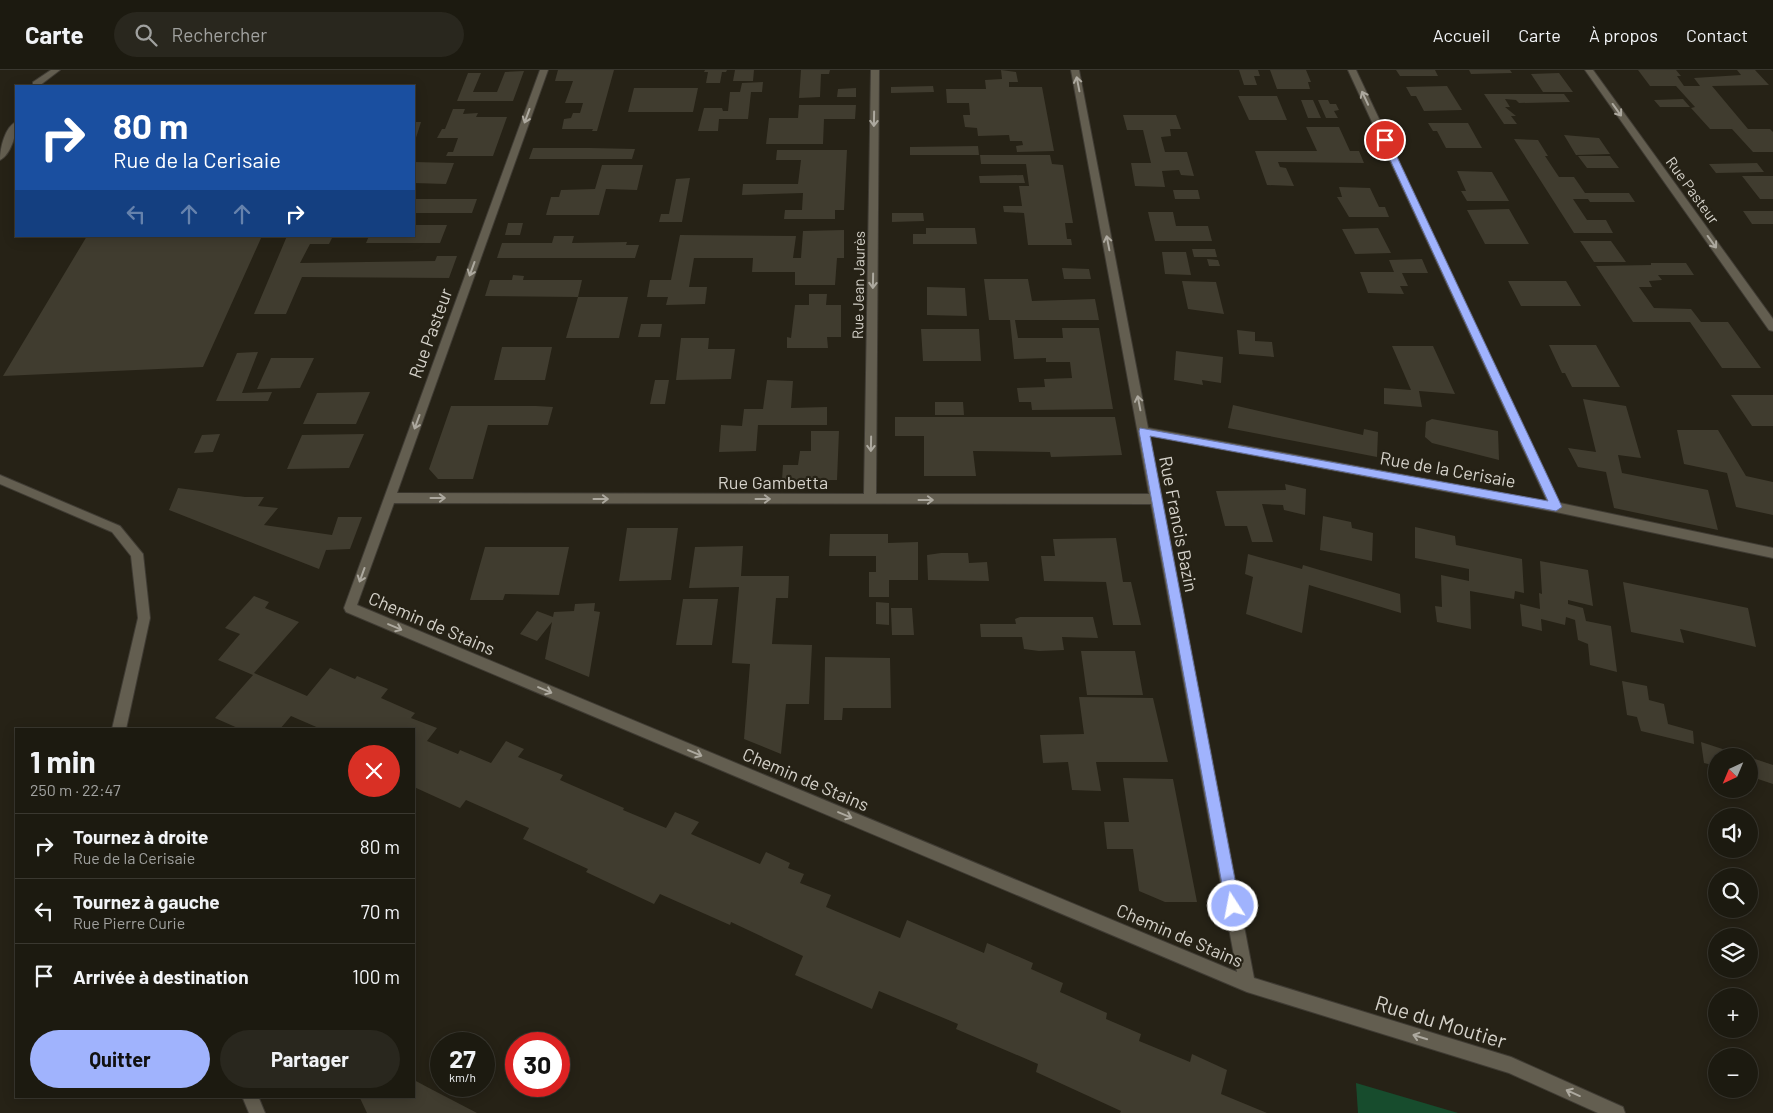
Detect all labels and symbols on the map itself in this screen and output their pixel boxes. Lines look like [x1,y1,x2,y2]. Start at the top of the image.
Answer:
one-way arrow [1072,76,1082,92]
one-way arrow [1360,91,1370,106]
one-way arrow [1612,103,1622,117]
one-way arrow [522,108,531,123]
one-way arrow [870,110,879,126]
pin [1364,119,1406,161]
street label: Rue Pasteur [1663,153,1724,228]
street label: Rue Jean Jaurès [848,231,868,339]
one-way arrow [1707,235,1717,249]
one-way arrow [1103,236,1113,252]
one-way arrow [467,261,476,276]
one-way arrow [868,272,878,289]
street label: Rue Pasteur [404,284,457,381]
one-way arrow [1133,395,1143,411]
one-way arrow [412,413,421,429]
one-way arrow [866,435,876,451]
street label: Rue de la Cerisaie [1378,446,1518,492]
street label: Rue Francis Bazin [1155,454,1203,594]
street label: Rue Gambetta [718,471,828,493]
one-way arrow [430,493,446,503]
one-way arrow [592,494,609,504]
one-way arrow [755,494,771,504]
one-way arrow [918,495,934,505]
one-way arrow [357,566,366,582]
street label: Chemin de Stains [366,586,498,660]
one-way arrow [387,623,402,633]
one-way arrow [537,686,552,695]
street label: Chemin de Stains [740,742,872,816]
one-way arrow [687,748,702,758]
north arrow [1708,748,1758,798]
one-way arrow [837,812,852,821]
position arrow [1206,879,1258,931]
street label: Chemin de Stains [1114,898,1246,972]
street label: Rue du Moutier [1372,989,1510,1053]
one-way arrow [1413,1031,1429,1041]
speed limit sign: 30 [505,1032,570,1097]
one-way arrow [1566,1087,1581,1097]

